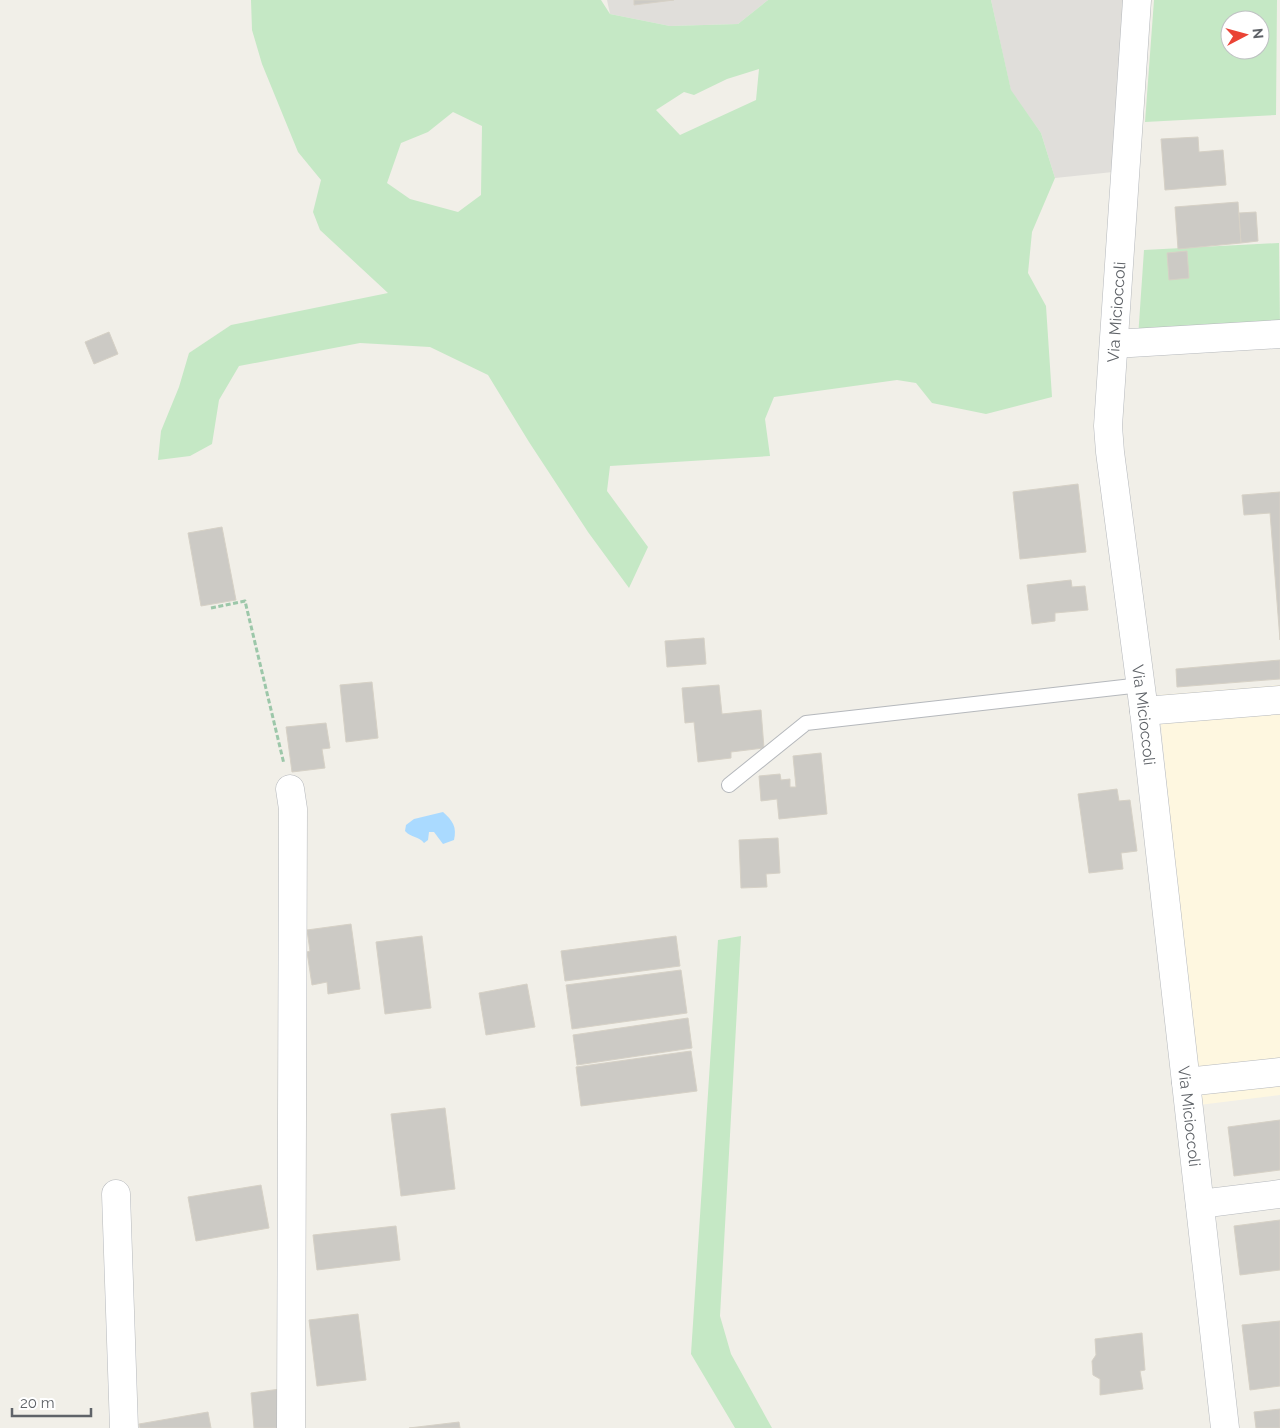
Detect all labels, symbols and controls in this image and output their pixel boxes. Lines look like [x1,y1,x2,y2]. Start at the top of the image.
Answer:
north arrow [1220,10,1270,60]
text: N [1249,27,1266,40]
street label: Via Micioccoli [1103,261,1130,363]
street label: Via Micioccoli [1128,663,1159,766]
street label: Via Micioccoli [1174,1065,1204,1168]
scale bar [12,1386,91,1418]
text: 20 m [20,1394,55,1412]

